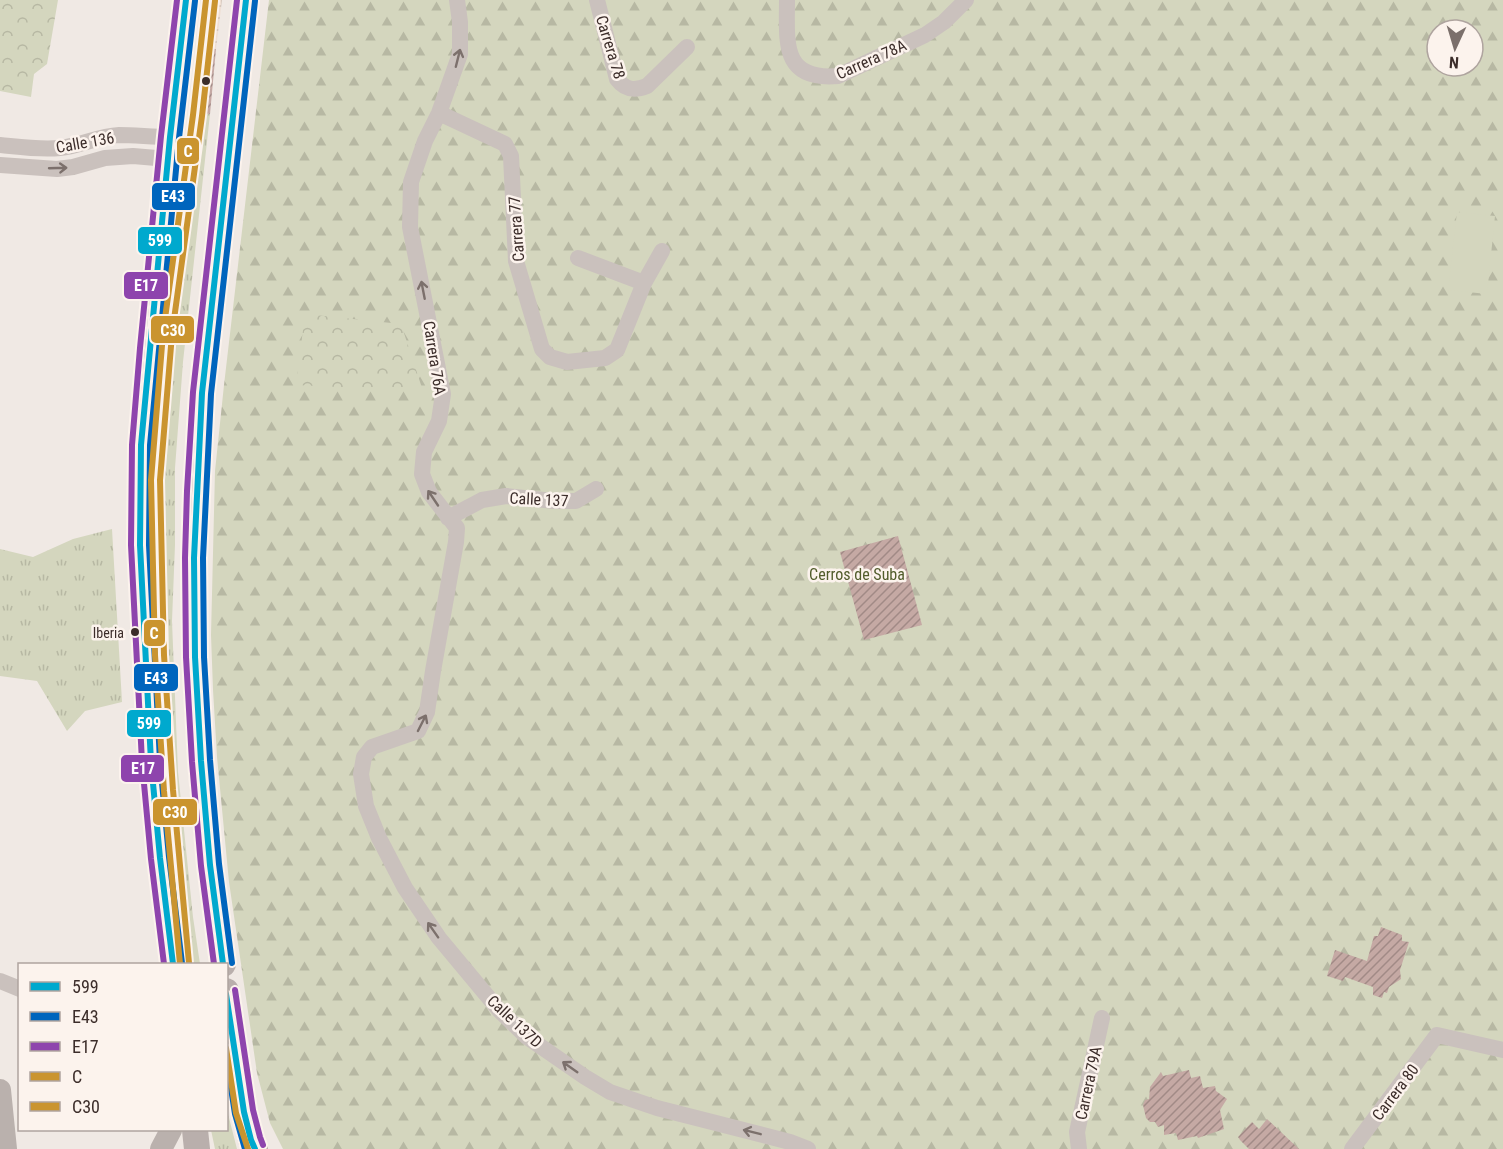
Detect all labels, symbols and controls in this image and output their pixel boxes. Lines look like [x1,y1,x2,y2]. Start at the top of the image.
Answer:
street label: Carrera 78 [592,13,629,81]
north arrow [1425,18,1485,78]
street label: Carrera 78A [833,36,909,83]
one-way arrow [452,49,464,68]
text: N [1448,53,1460,72]
unlabelled marker [200,75,212,87]
street label: Calle 136 [54,128,116,157]
line badge: C [176,137,200,165]
text: C [183,142,193,161]
one-way arrow [48,162,68,174]
line badge: E43 [151,182,196,211]
text: E43 [161,187,185,206]
street label: Carrera 77 [505,196,528,262]
line badge: 599 [137,226,183,255]
text: 599 [148,231,172,250]
line badge: E17 [123,271,169,300]
text: E17 [134,276,158,295]
one-way arrow [417,281,428,300]
line badge: C30 [150,315,195,344]
street label: Carrera 76A [419,320,450,396]
text: C30 [160,321,186,340]
street label: Calle 137 [509,488,569,511]
one-way arrow [427,489,440,506]
park label: Cerros de Suba [809,565,905,584]
line badge: C [143,619,166,647]
text: C [149,624,159,643]
place label: Iberia [93,625,124,641]
marker: Iberia [129,626,141,638]
line badge: E43 [133,663,179,692]
text: E43 [144,669,168,688]
line badge: 599 [126,709,172,738]
text: 599 [137,714,161,733]
one-way arrow [417,714,428,732]
line badge: E17 [120,754,165,783]
text: E17 [131,759,155,778]
line badge: C30 [152,798,198,826]
text: C30 [162,803,188,822]
one-way arrow [427,922,439,939]
legend [18,963,228,1131]
text: 599 [72,976,99,997]
street label: Calle 137D [483,991,546,1052]
text: E43 [72,1006,99,1027]
text: E17 [72,1036,99,1057]
street label: Carrera 79A [1071,1045,1106,1122]
street label: Carrera 80 [1368,1060,1423,1124]
one-way arrow [563,1061,579,1073]
text: C [72,1066,82,1087]
text: C30 [72,1096,100,1117]
one-way arrow [743,1126,762,1138]

